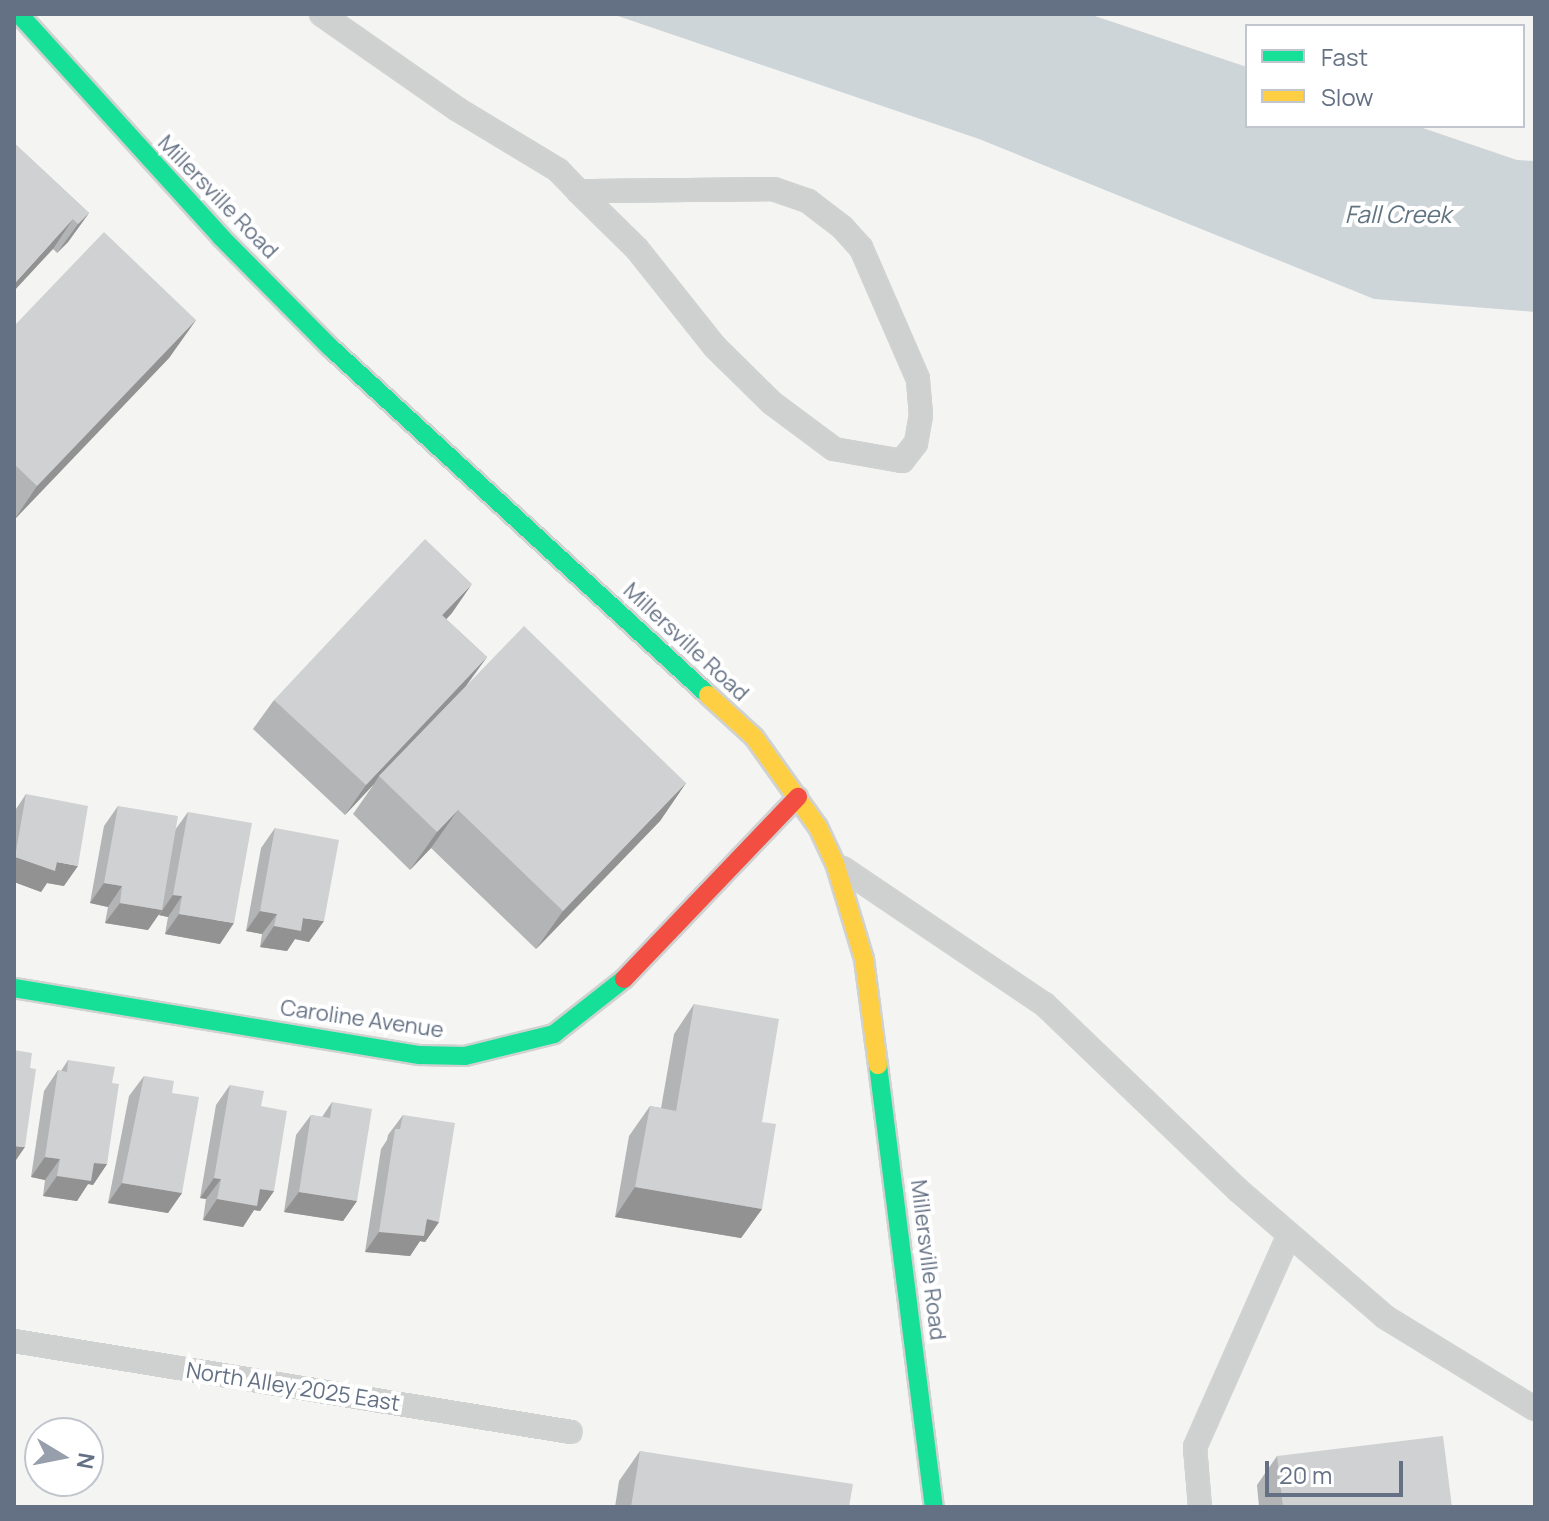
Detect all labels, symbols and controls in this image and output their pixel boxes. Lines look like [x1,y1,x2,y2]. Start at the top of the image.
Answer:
legend [1245,24,1525,128]
text: Fast [1321,40,1368,73]
text: Slow [1321,80,1374,113]
street label: Millersville Road [152,130,284,264]
water label: Fall Creek [1345,200,1451,228]
street label: Millersville Road [618,577,754,707]
street label: Caroline Avenue [279,994,445,1044]
street label: Millersville Road [905,1178,951,1342]
street label: North Alley 2025 East [184,1357,402,1417]
north arrow [24,1417,104,1497]
scale bar [1269,1445,1407,1495]
text: N [70,1450,102,1471]
text: 20 m [1279,1458,1332,1491]

